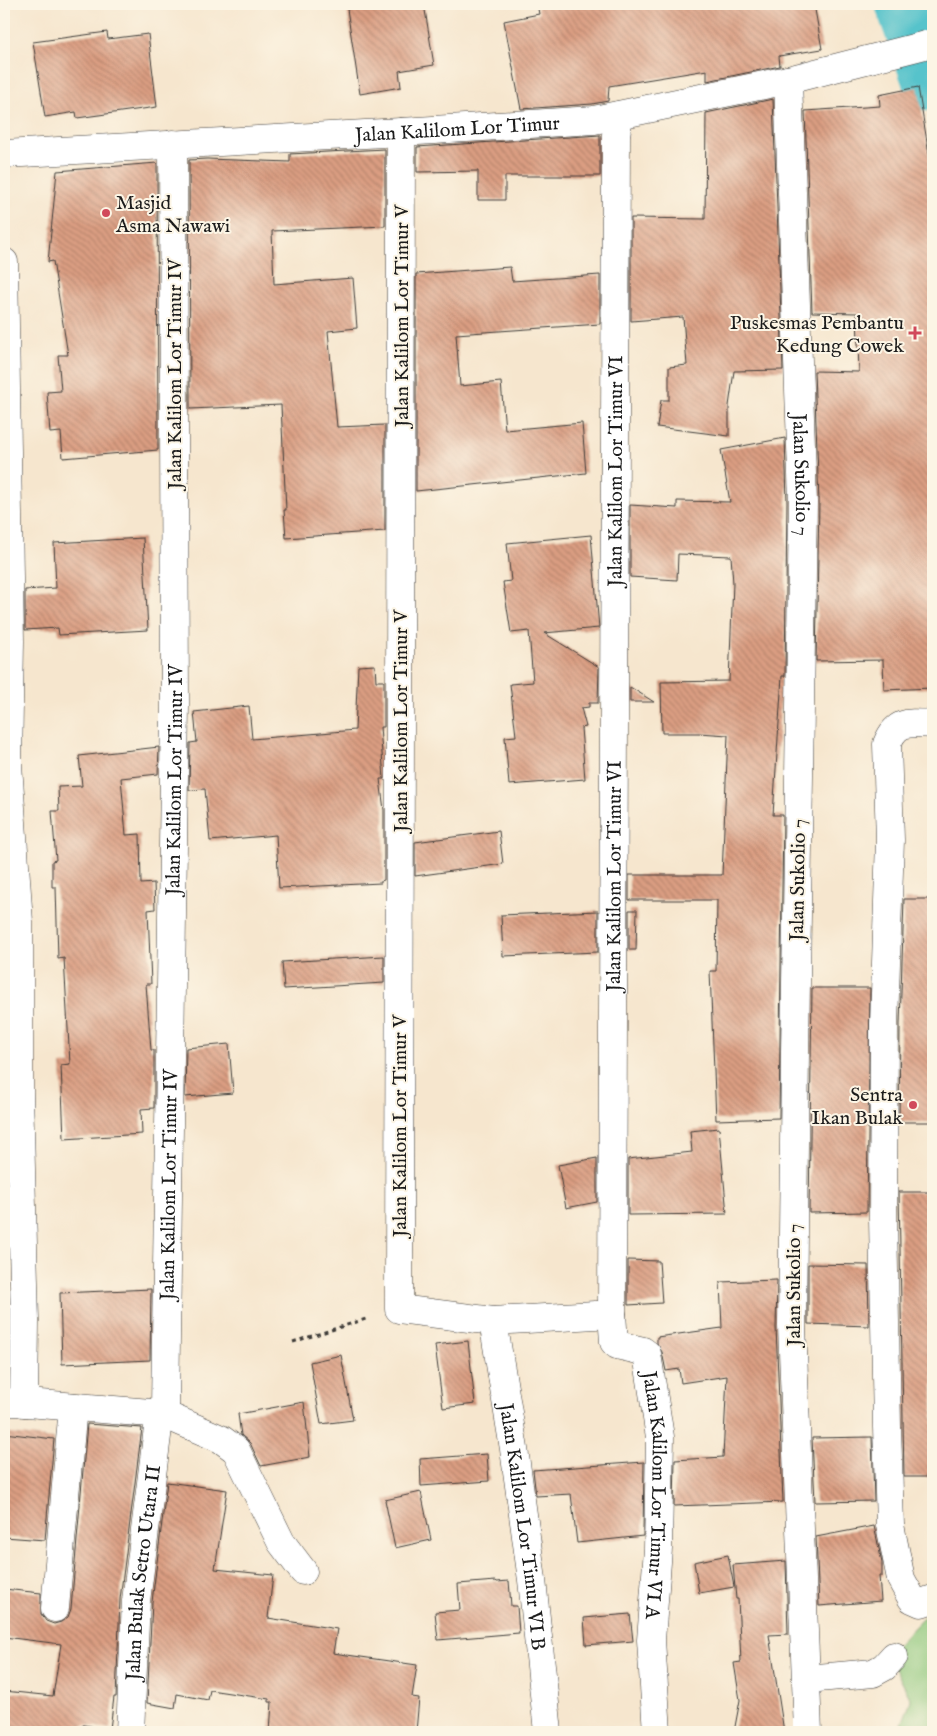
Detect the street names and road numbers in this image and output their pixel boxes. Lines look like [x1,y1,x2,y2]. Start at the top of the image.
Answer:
street label: Jalan Kalilom Lor Timur [352,111,561,149]
street label: Jalan Kalilom Lor Timur V [390,204,415,429]
street label: Jalan Kalilom Lor Timur IV [163,258,188,492]
street label: Jalan Kalilom Lor Timur VI [603,355,629,589]
street label: Jalan Sukolio 7 [786,411,814,536]
street label: Jalan Kalilom Lor Timur V [389,609,414,834]
street label: Jalan Kalilom Lor Timur IV [161,663,189,898]
street label: Jalan Kalilom Lor Timur VI [602,760,628,994]
street label: Jalan Sukolio 7 [785,819,812,943]
street label: Jalan Kalilom Lor Timur V [388,1014,413,1239]
street label: Jalan Kalilom Lor Timur IV [156,1068,184,1303]
street label: Jalan Sukolio 7 [782,1224,807,1348]
street label: Jalan Kalilom Lor Timur VI A [636,1368,671,1621]
street label: Jalan Kalilom Lor Timur VI B [492,1400,550,1652]
street label: Jalan Bulak Setro Utara II [121,1463,167,1683]

